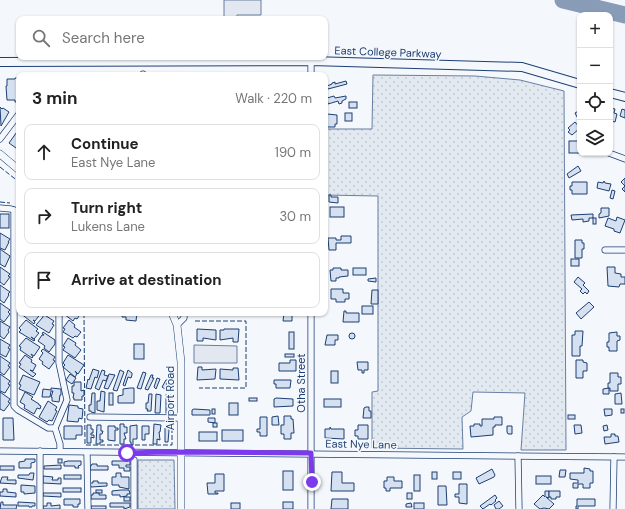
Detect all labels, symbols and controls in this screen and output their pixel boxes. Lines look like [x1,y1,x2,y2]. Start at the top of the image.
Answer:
map controls [577,12,613,156]
button: + [577,12,613,48]
search box [16,16,328,60]
icon: search [30,27,52,49]
text: Search here [62,28,145,48]
street label: East College Parkway [334,43,442,61]
button: − [577,48,613,84]
button: locate [577,84,613,120]
text: 3 min [32,87,77,109]
text: Walk · 220 m [235,90,312,107]
button: layers [577,120,613,156]
text: Continue [71,134,139,154]
icon: ahead [33,141,55,163]
text: 190 m [275,144,311,161]
text: East Nye Lane [71,154,155,171]
text: Turn right [71,198,142,218]
icon: right [33,205,55,227]
text: 30 m [279,208,311,225]
text: Lukens Lane [71,218,145,235]
icon: arrive [33,269,55,291]
text: Arrive at destination [71,270,222,290]
street label: Otha Street [294,353,308,413]
street label: Airport Road [163,366,177,430]
street label: East Nye Lane [325,436,397,452]
route start [118,444,136,462]
route end [303,473,321,491]

